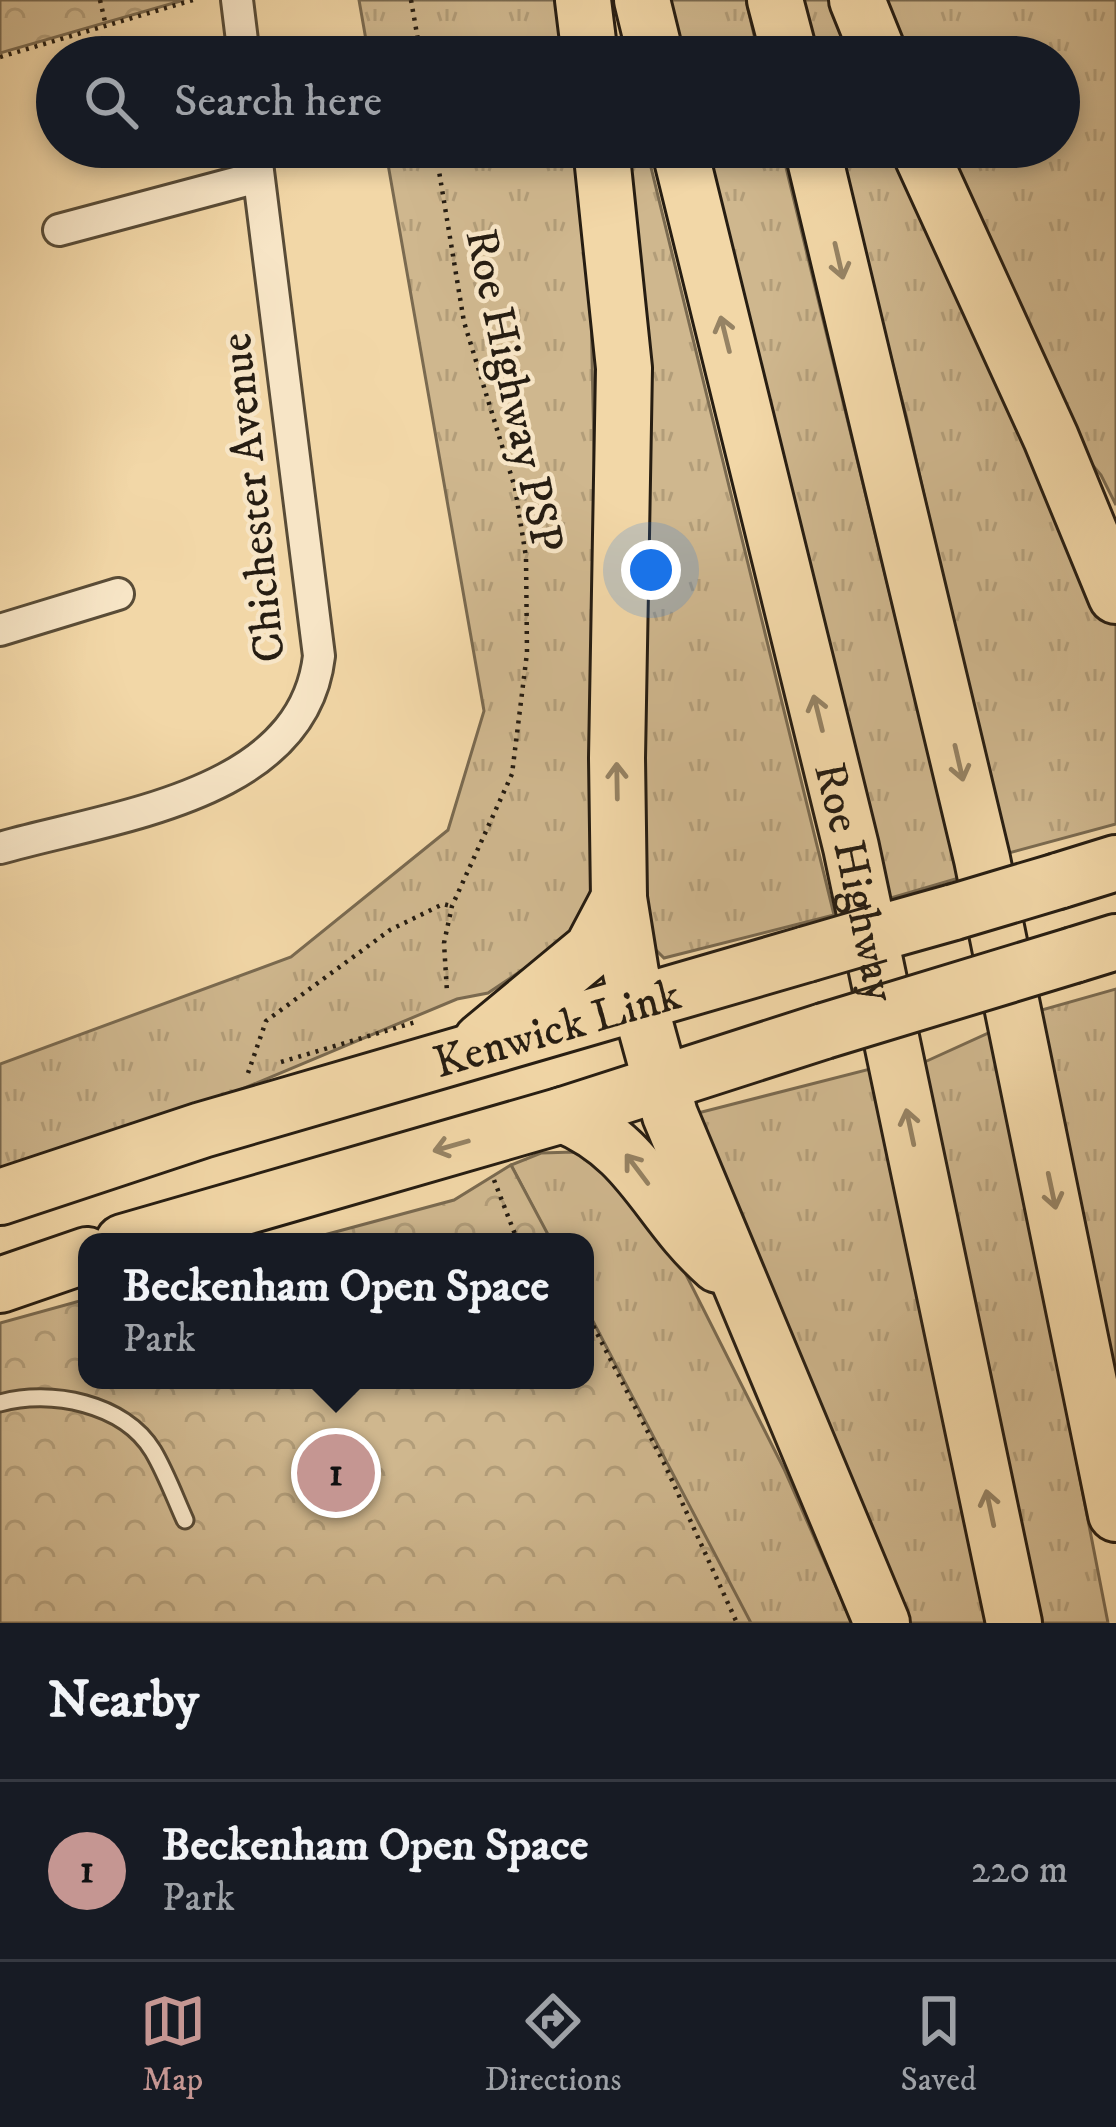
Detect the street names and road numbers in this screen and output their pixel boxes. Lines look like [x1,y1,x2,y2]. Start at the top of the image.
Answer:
street label: Roe Highway PSP [451,224,575,557]
street label: Chichester Avenue [209,330,299,665]
street label: Roe Highway [800,757,908,1008]
street label: Kenwick Link [427,967,687,1092]

